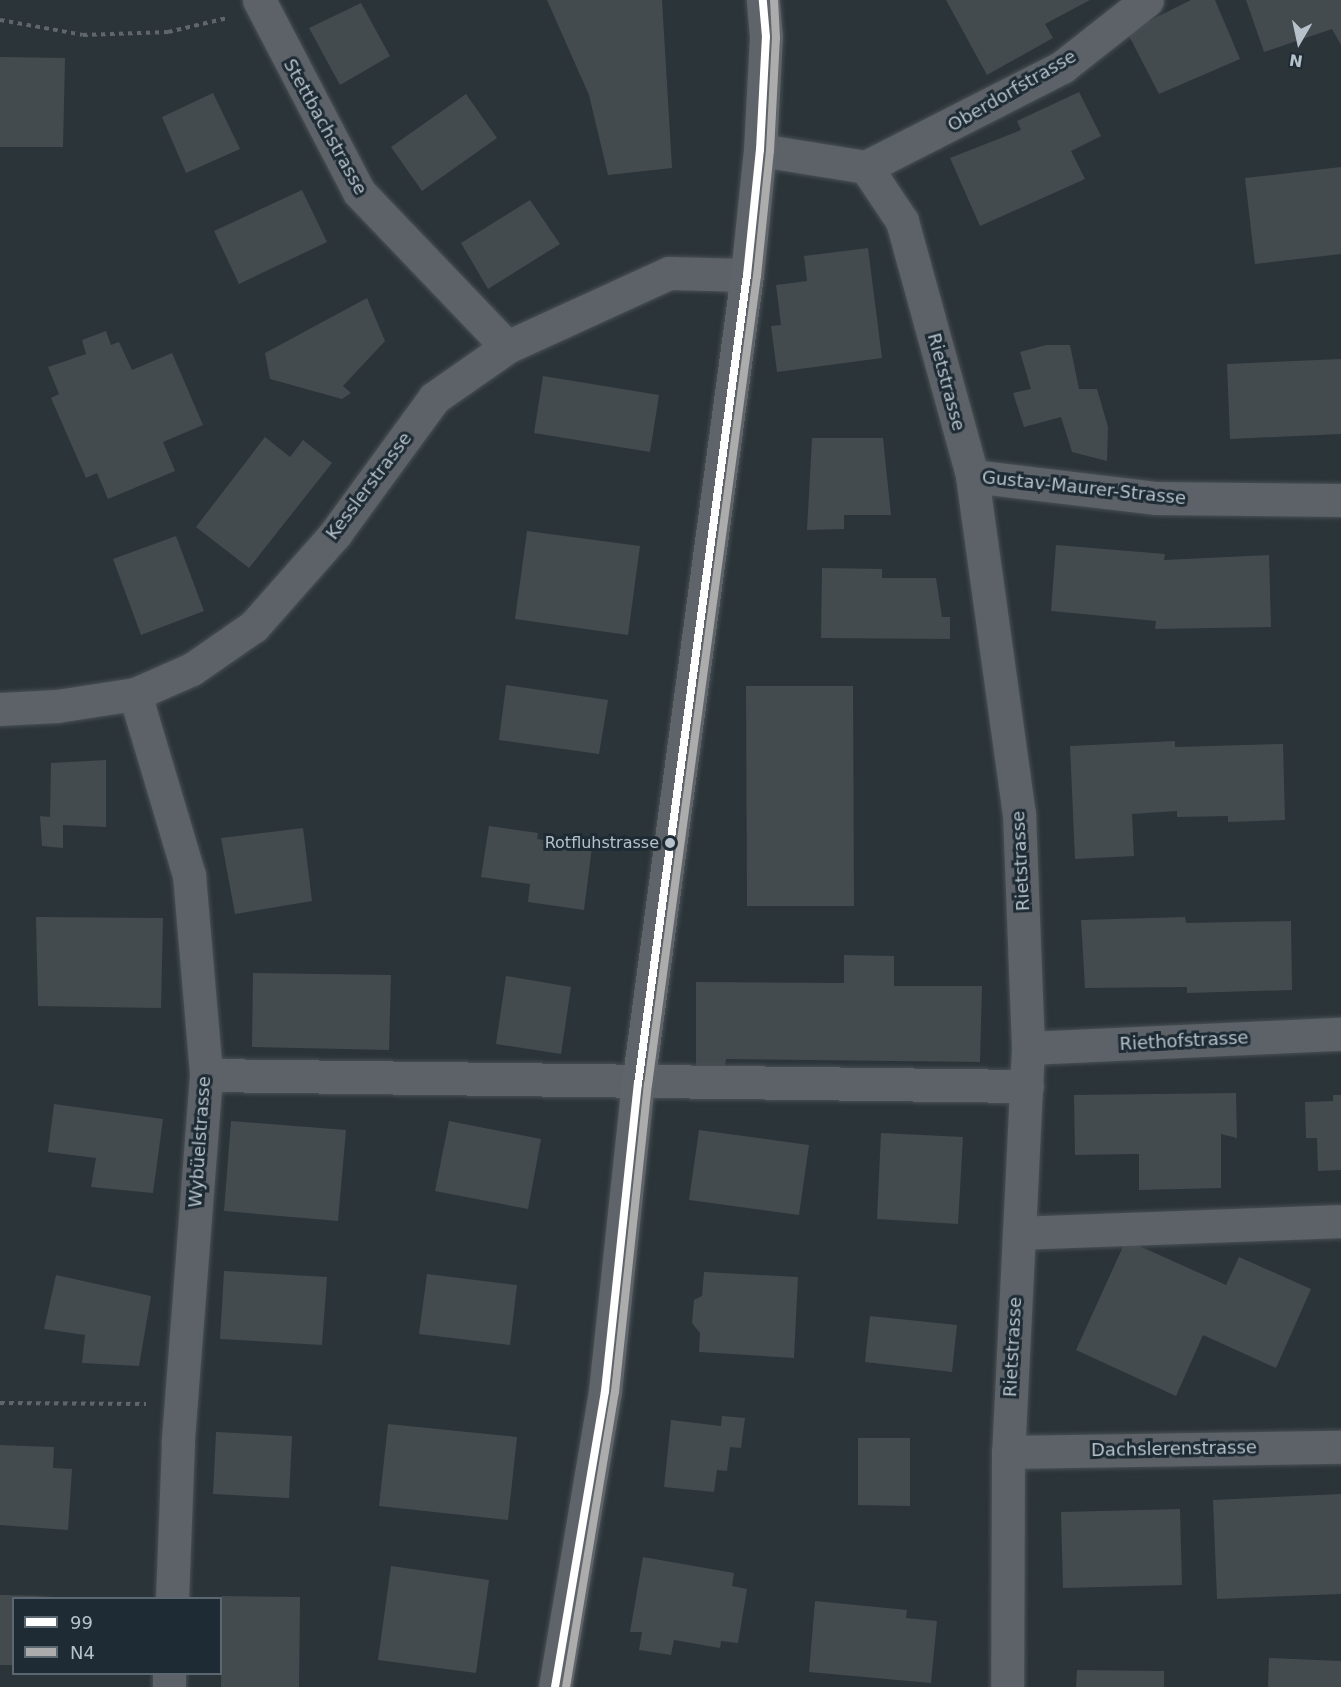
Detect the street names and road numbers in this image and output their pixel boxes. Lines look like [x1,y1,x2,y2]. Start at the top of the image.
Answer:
street label: Oberdorfstrasse [944,45,1080,137]
street label: Stettbachstrasse [279,55,371,199]
street label: Rietstrasse [923,331,969,433]
street label: Kesslerstrasse [322,428,416,544]
street label: Gustav-Maurer-Strasse [981,467,1187,509]
street label: Rietstrasse [1008,810,1034,912]
street label: Riethofstrasse [1119,1027,1249,1055]
street label: Wybüelstrasse [185,1076,215,1208]
street label: Rietstrasse [1000,1296,1026,1398]
street label: Dachslerenstrasse [1091,1437,1257,1461]

